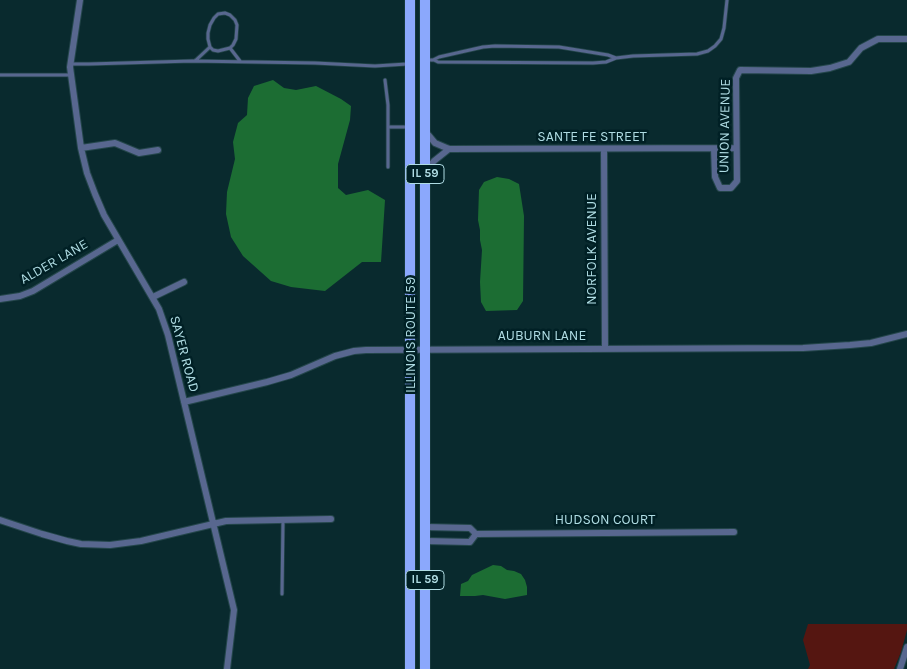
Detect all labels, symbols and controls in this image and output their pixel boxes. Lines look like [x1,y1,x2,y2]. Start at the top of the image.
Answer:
street label: UNION AVENUE [716,79,734,173]
street label: SANTE FE STREET [537,129,647,145]
road number: IL 59 [406,164,444,183]
street label: NORFOLK AVENUE [584,193,600,305]
street label: ALDER LANE [17,236,91,288]
street label: ILLINOIS ROUTE 59 [403,277,419,393]
street label: SAYER ROAD [166,314,202,394]
street label: AUBURN LANE [498,328,586,344]
street label: HUDSON COURT [555,512,655,528]
road number: IL 59 [406,570,444,590]

